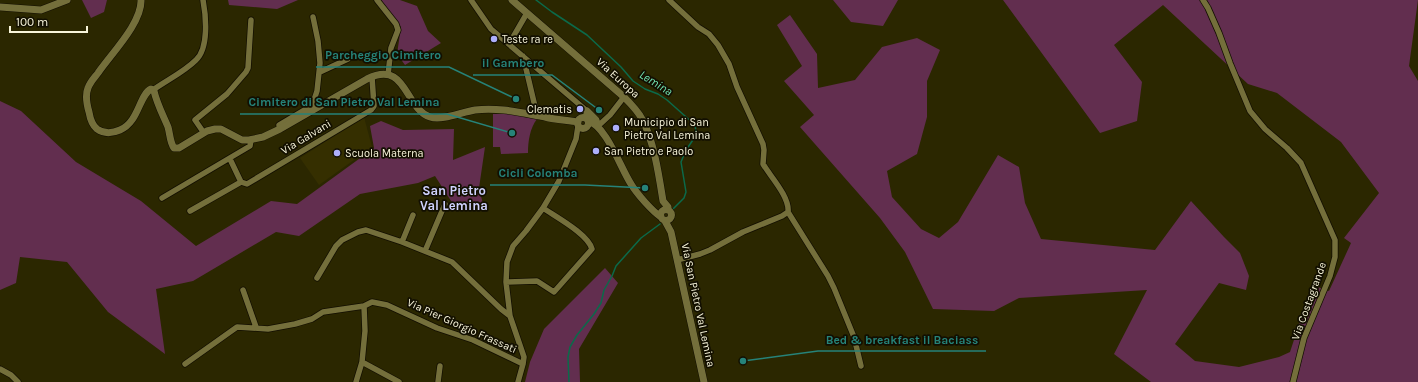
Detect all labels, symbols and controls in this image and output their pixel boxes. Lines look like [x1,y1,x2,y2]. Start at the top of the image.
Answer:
scale bar [10,8,87,34]
text: 100 m [16,15,48,29]
place label: Teste ra re [502,33,553,46]
marker: Teste ra re [489,34,499,44]
callout: Parcheggio Cimitero [316,43,449,67]
text: Parcheggio Cimitero [325,48,441,62]
callout: il Gambero [473,51,552,75]
street label: Via Europa [594,55,642,101]
text: il Gambero [482,56,544,70]
water label: Lemina [637,67,675,99]
callout: Cimitero di San Pietro Val Lemina [240,90,447,114]
text: Cimitero di San Pietro Val Lemina [248,95,440,109]
place label: Clematis [527,103,572,116]
marker: Clematis [575,104,585,114]
place label: Municipio di San Pietro Val Lemina [624,116,710,142]
street label: Via Galvani [279,117,333,157]
marker: Municipio di San Pietro Val Lemina [611,123,621,133]
place label: San Pietro e Paolo [604,145,693,158]
marker: San Pietro e Paolo [591,146,601,156]
place label: Scuola Materna [345,147,424,160]
marker: Scuola Materna [332,148,342,158]
callout: Cicli Colomba [490,161,585,185]
text: Cicli Colomba [498,166,578,180]
district label: San Pietro Val Lemina [420,183,488,213]
street label: Via San Pietro Val Lemina [678,242,718,368]
street label: Via Costagrande [1289,260,1329,342]
street label: Via Pier Giorgio Frassati [405,296,519,356]
callout: Bed & breakfast il Baciass [818,327,986,351]
text: Bed & breakfast il Baciass [826,333,978,347]

